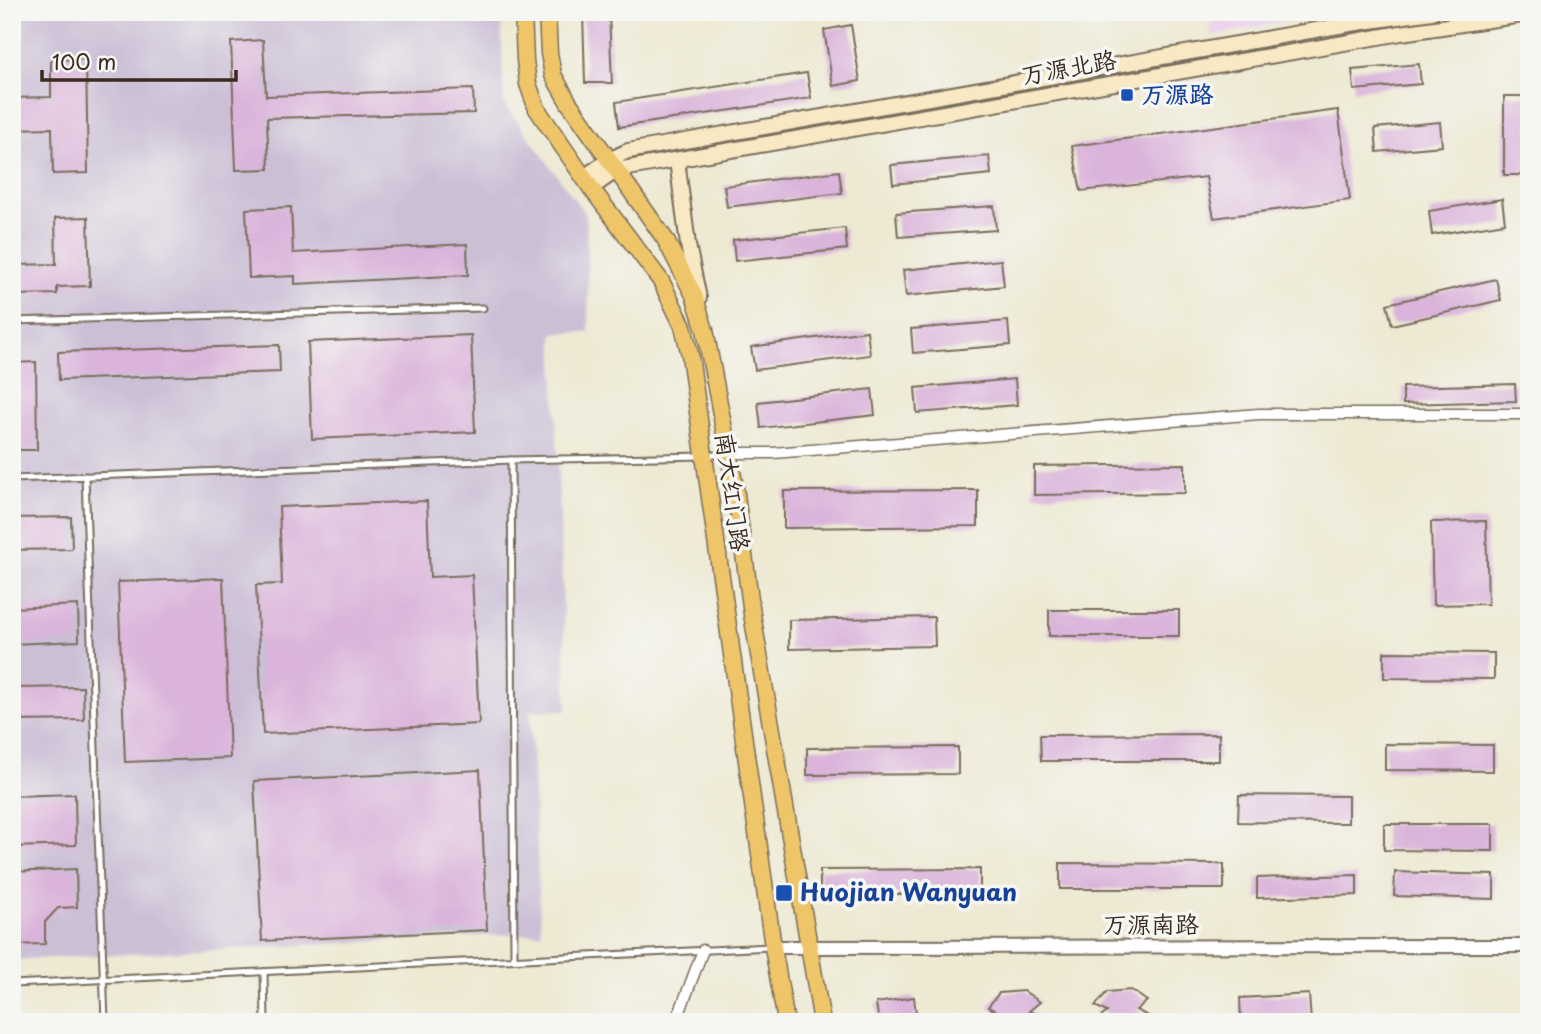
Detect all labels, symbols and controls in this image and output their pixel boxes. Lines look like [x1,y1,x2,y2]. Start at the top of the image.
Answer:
scale bar [42,38,236,82]
street label: 万源北路 [1018,40,1119,92]
text: 100 m [52,45,116,77]
place label: 万源路 [1141,75,1214,111]
marker: 万源路 [1119,87,1135,103]
street label: 南大红门路 [708,430,760,554]
place label: Huojian Wanyuan [800,873,1017,909]
marker: Huojian Wanyuan [774,883,794,903]
street label: 万源南路 [1103,905,1199,941]

